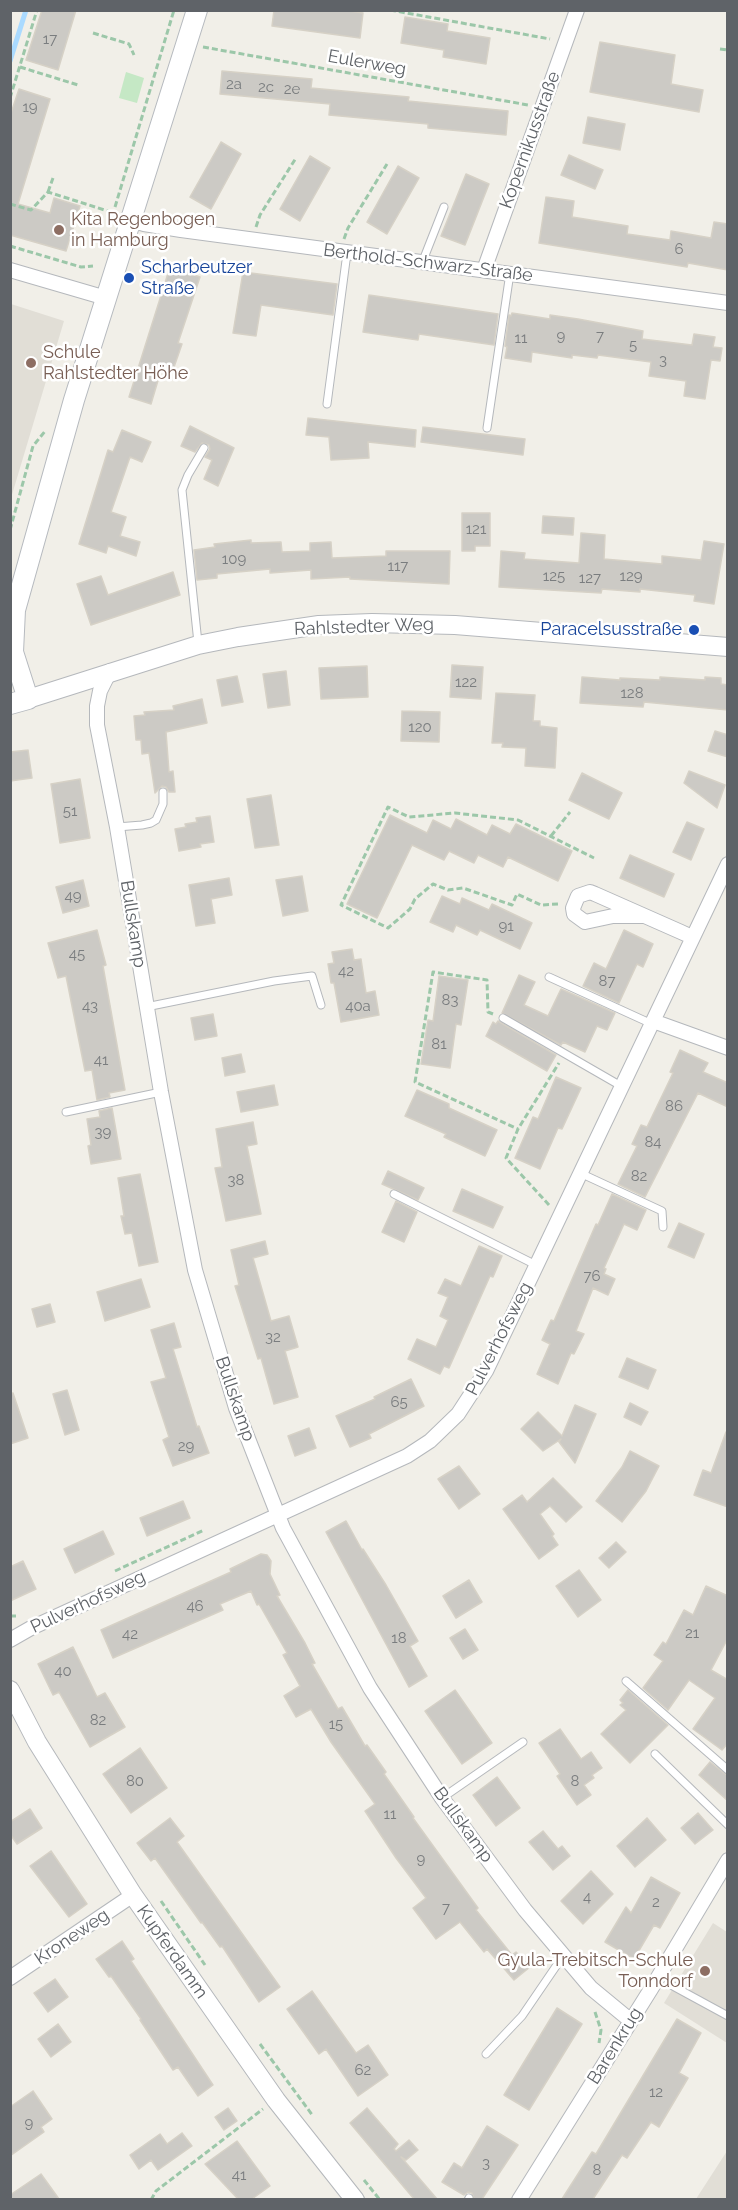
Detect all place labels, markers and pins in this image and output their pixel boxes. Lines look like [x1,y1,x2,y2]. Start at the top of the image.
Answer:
place label: Kita Regenbogen in Hamburg [71,209,215,252]
marker: Kita Regenbogen in Hamburg [52,223,66,237]
place label: Scharbeutzer Straße [141,257,252,300]
marker: Scharbeutzer Straße [122,271,136,285]
place label: Schule Rahlstedter Höhe [43,342,188,385]
marker: Schule Rahlstedter Höhe [24,356,38,370]
place label: Paracelsusstraße [540,619,682,641]
marker: Paracelsusstraße [687,623,701,637]
place label: Gyula-Trebitsch-Schule Tonndorf [498,1950,693,1992]
marker: Gyula-Trebitsch-Schule Tonndorf [698,1964,712,1978]

